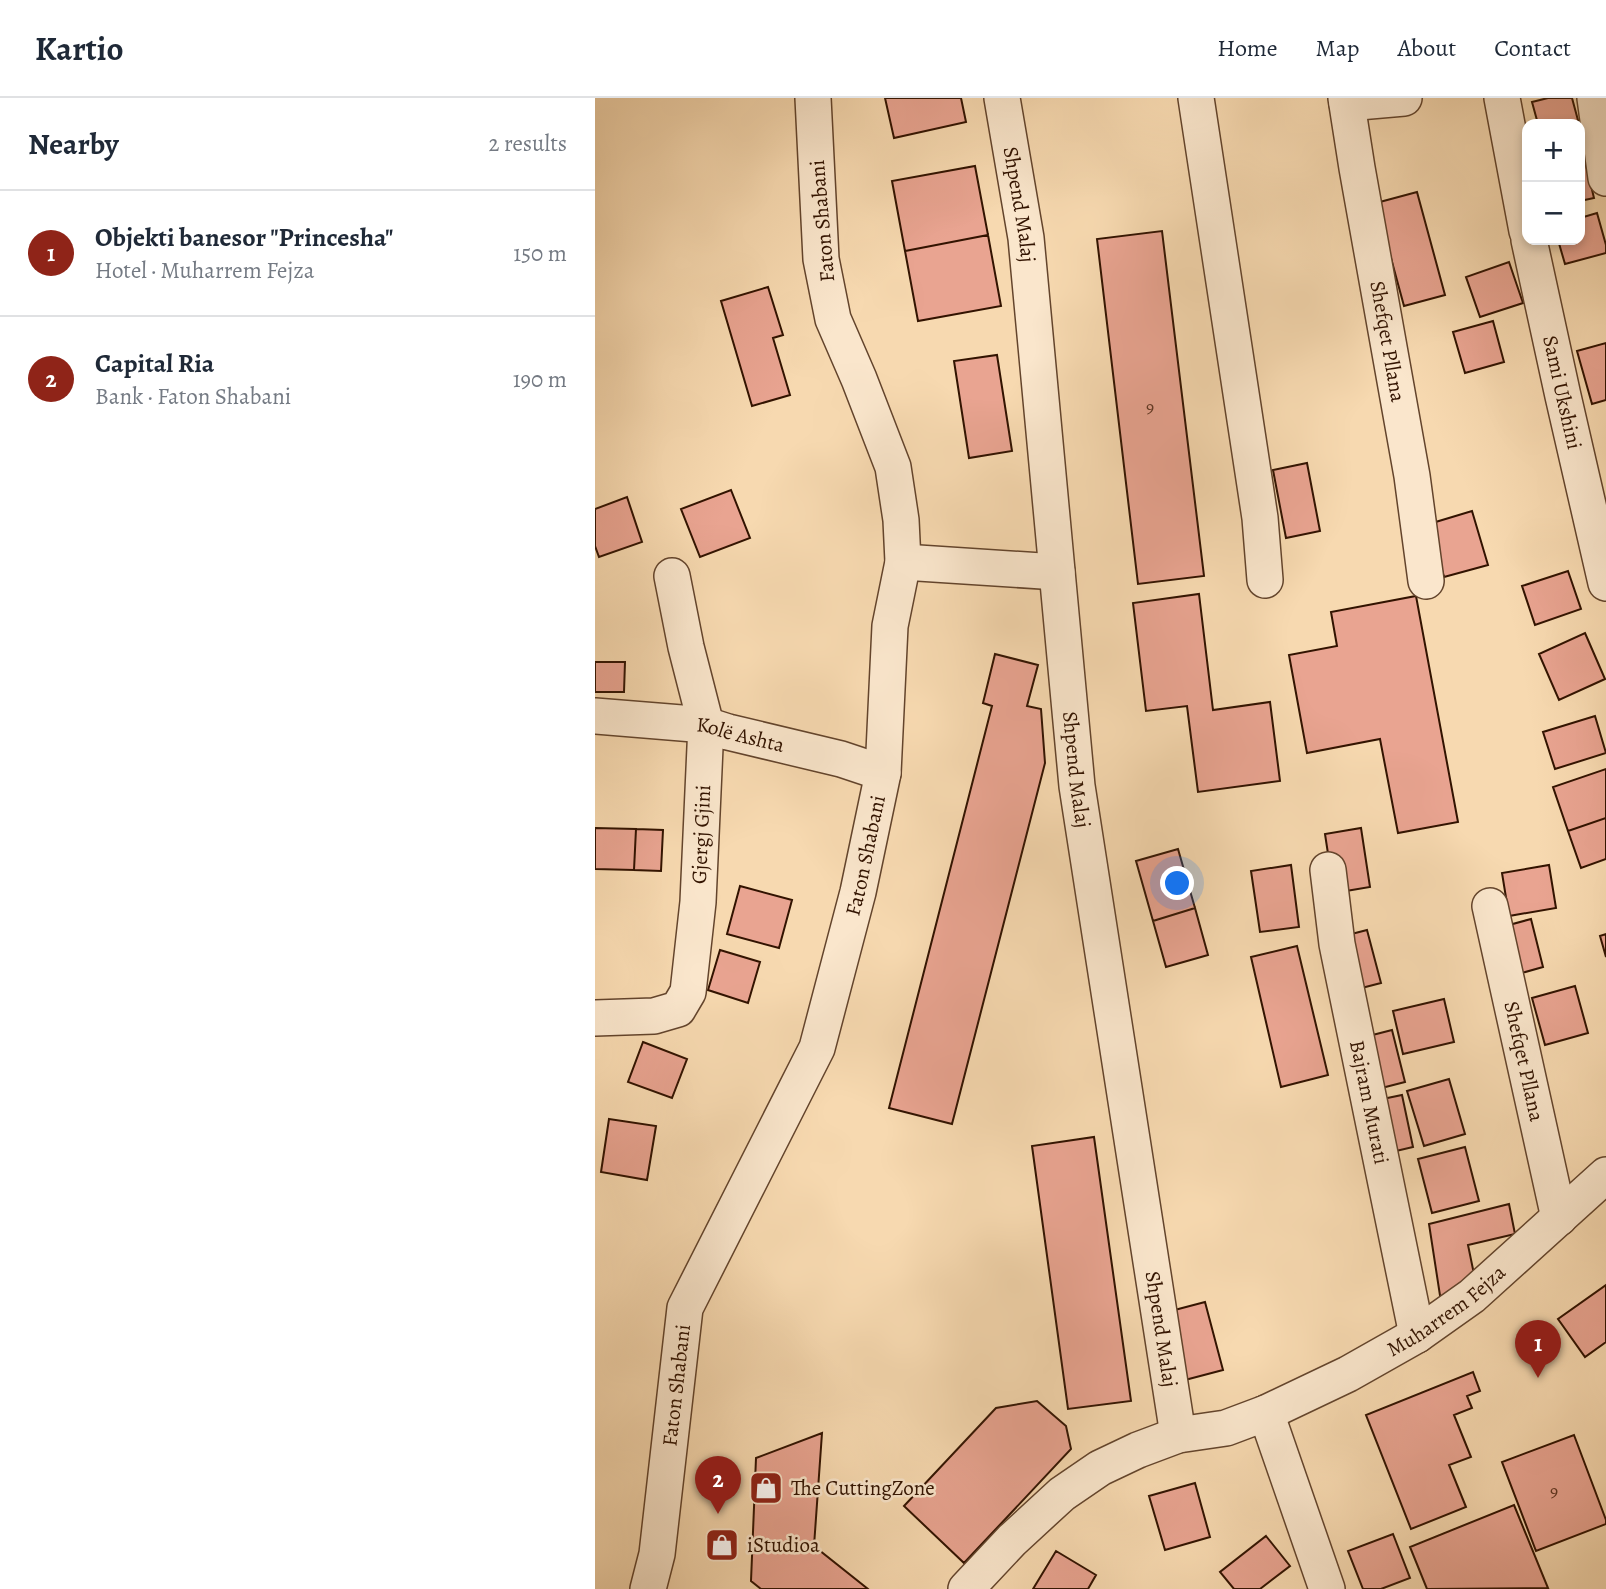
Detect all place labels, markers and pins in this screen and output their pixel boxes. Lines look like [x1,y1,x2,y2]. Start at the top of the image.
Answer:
pin: 1 [1515,1320,1561,1378]
pin: 2 [695,1456,741,1514]
shop icon: The CuttingZone [747,1469,785,1507]
place label: The CuttingZone [791,1474,935,1502]
shop icon: iStudioa [703,1526,741,1564]
place label: iStudioa [747,1531,820,1559]

